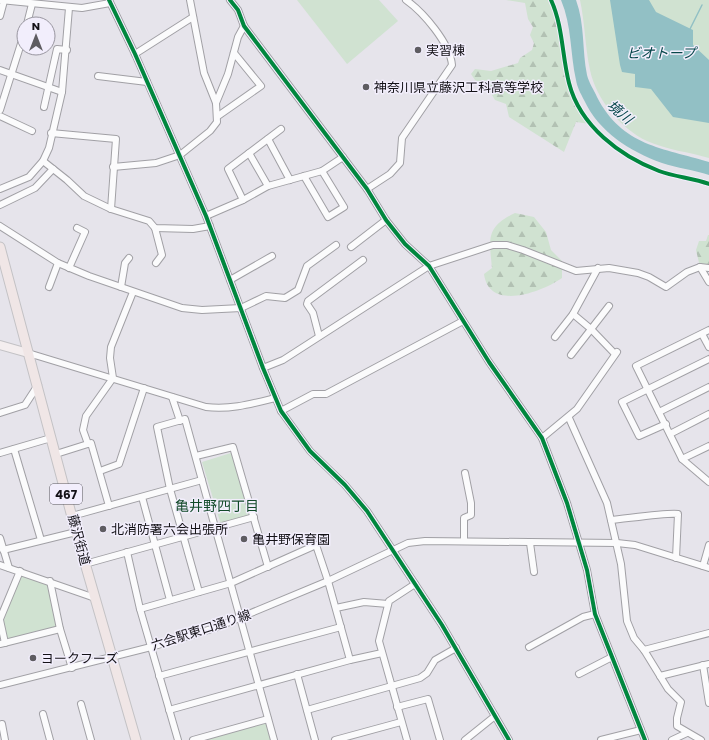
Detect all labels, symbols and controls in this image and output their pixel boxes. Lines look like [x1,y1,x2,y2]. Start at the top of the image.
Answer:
north arrow [16,16,56,56]
text: N [32,18,40,34]
place label: 実習棟 [426,41,465,60]
water label: ビオトープ [626,43,699,63]
marker: 実習棟 [413,45,423,55]
place label: 神奈川県立藤沢工科高等学校 [374,78,543,97]
marker: 神奈川県立藤沢工科高等学校 [361,82,371,92]
water label: 境川 [603,95,639,130]
road number: 467 [50,484,82,504]
district label: 亀井野四丁目 [175,496,259,516]
street label: 藤沢街道 [63,512,95,568]
place label: 北消防署六会出張所 [111,520,228,539]
marker: 北消防署六会出張所 [98,524,108,534]
place label: 亀井野保育園 [252,530,330,549]
marker: 亀井野保育園 [239,534,249,544]
street label: 六会駅東口通り線 [149,605,253,655]
place label: ヨークフーズ [41,649,118,668]
marker: ヨークフーズ [28,653,38,663]

